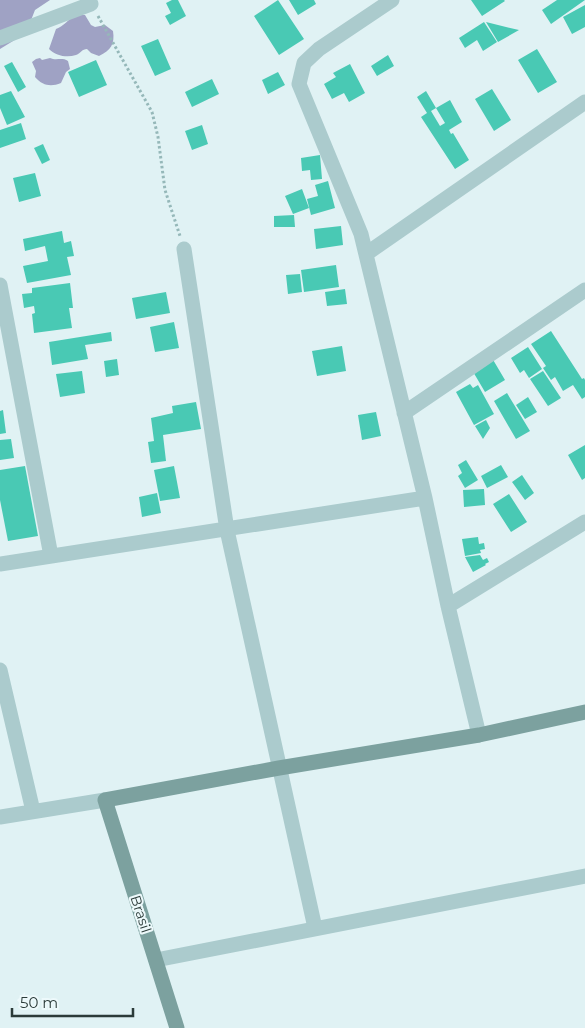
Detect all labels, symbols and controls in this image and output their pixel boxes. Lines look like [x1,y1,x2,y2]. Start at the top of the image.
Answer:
street label: Brasil [127,893,155,935]
scale bar [12,986,134,1018]
text: 50 m [20,993,58,1012]

